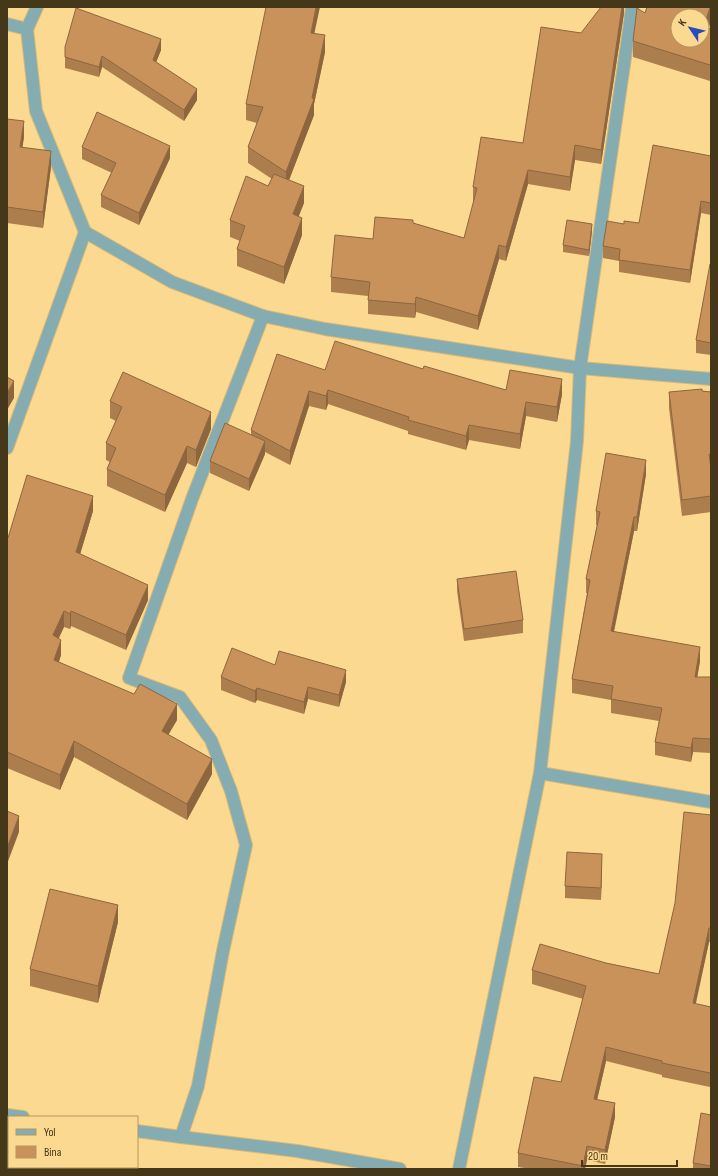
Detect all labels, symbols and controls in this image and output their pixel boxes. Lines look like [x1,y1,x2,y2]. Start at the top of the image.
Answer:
north arrow [670,8,710,48]
text: K [675,16,689,29]
legend [8,1116,138,1168]
text: Yol [44,1125,56,1140]
scale bar [582,1142,677,1168]
text: Bina [44,1145,62,1160]
text: 20 m [588,1149,608,1164]

